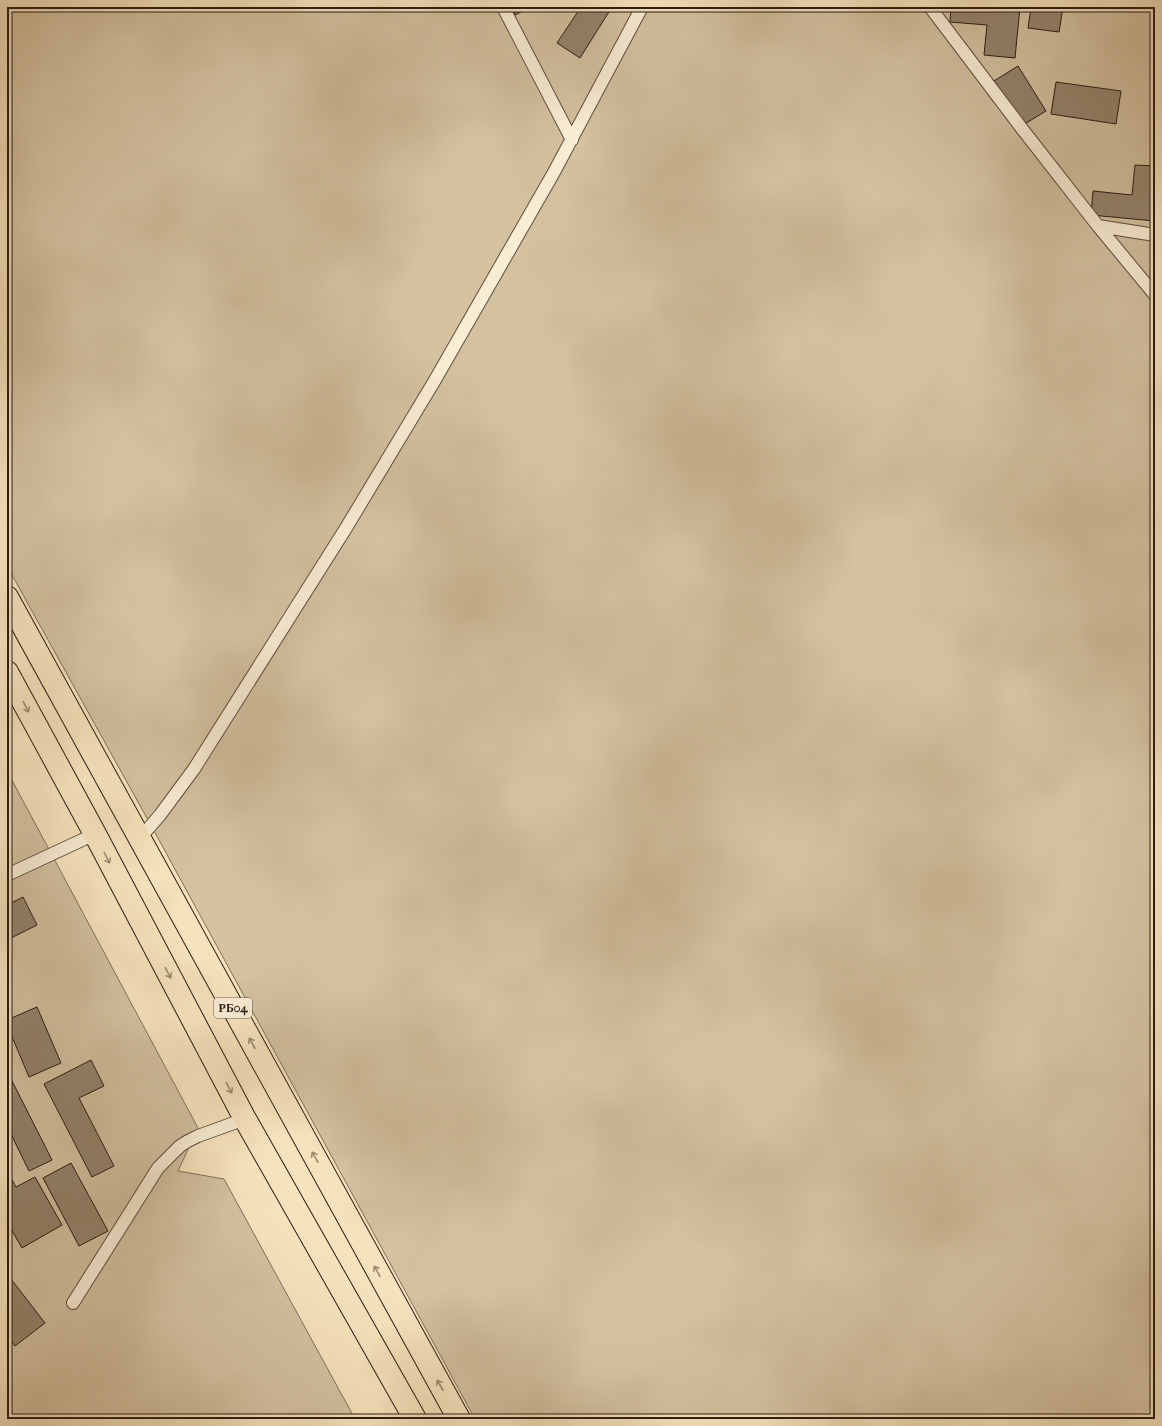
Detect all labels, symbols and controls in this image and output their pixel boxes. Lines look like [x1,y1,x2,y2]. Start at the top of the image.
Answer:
one-way arrow [22,701,30,713]
one-way arrow [104,852,112,864]
one-way arrow [165,967,172,979]
road number: РБ04 [214,998,252,1018]
one-way arrow [248,1037,256,1049]
one-way arrow [226,1082,233,1094]
one-way arrow [310,1151,318,1163]
one-way arrow [373,1265,381,1277]
one-way arrow [435,1379,443,1391]

